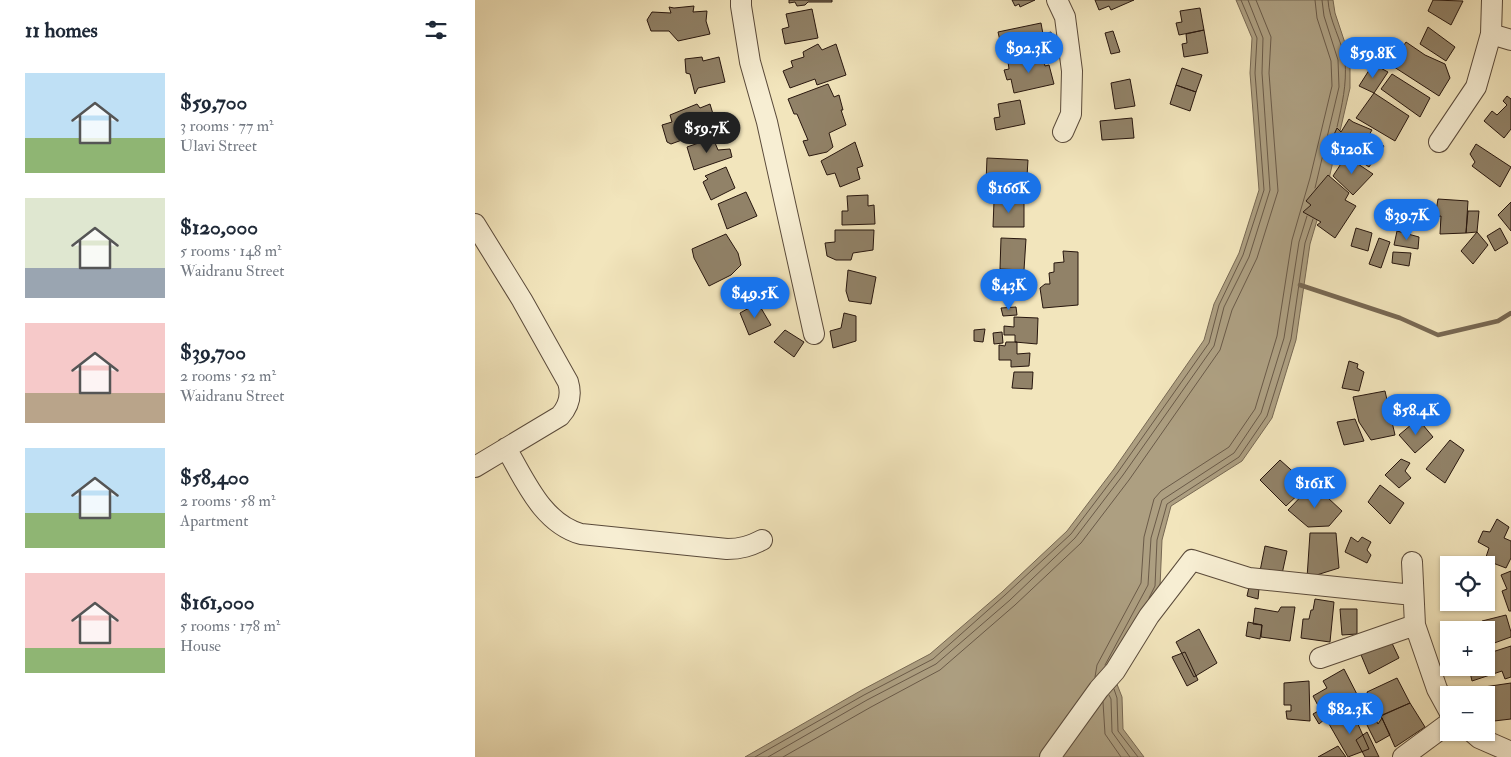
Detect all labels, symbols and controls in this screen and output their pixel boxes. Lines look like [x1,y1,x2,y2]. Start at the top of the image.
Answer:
icon: filters [422,16,450,44]
text: 11 homes [25,17,98,44]
pin: $92.3K [988,32,1070,74]
pin: $59.8K [1332,36,1414,79]
text: $92.3K [1006,38,1052,58]
text: $59.8K [1350,43,1396,63]
text: $59,700 [180,89,247,116]
icon: home [65,93,125,153]
pin: $59.7K [666,112,748,154]
text: 3 rooms · 77 m² [180,116,274,136]
text: $59.7K [684,118,730,138]
pin: $120K [1317,132,1387,175]
text: Ulavi Street [180,136,257,156]
text: $120K [1331,139,1373,159]
pin: $166K [974,172,1044,214]
text: $166K [988,178,1030,198]
pin: $39.7K [1366,198,1448,241]
text: $39.7K [1385,205,1429,225]
text: $120,000 [180,214,258,241]
icon: home [65,218,125,278]
text: 5 rooms · 148 m² [180,241,282,261]
text: Waidranu Street [180,261,284,281]
pin: $43K [979,268,1039,311]
text: $43K [991,275,1027,295]
pin: $49.5K [714,276,796,319]
text: $49.5K [732,283,778,303]
text: $39,700 [180,339,246,366]
icon: home [65,343,125,403]
text: 2 rooms · 52 m² [180,366,276,386]
text: Waidranu Street [180,386,284,406]
pin: $58.4K [1375,394,1457,436]
text: $58.4K [1393,400,1439,420]
text: $58,400 [180,464,249,491]
pin: $161K [1280,466,1350,509]
icon: home [65,468,125,528]
text: $161K [1295,473,1335,493]
text: 2 rooms · 58 m² [180,491,275,511]
text: Apartment [180,511,248,531]
map controls [1440,556,1495,741]
button: locate [1440,556,1495,611]
text: $161,000 [180,589,255,616]
icon: home [65,593,125,653]
text: 5 rooms · 178 m² [180,616,280,636]
button: + [1440,621,1495,676]
text: House [180,636,221,656]
button: − [1440,686,1495,741]
pin: $82.3K [1309,692,1391,735]
text: $82.3K [1327,699,1373,719]

